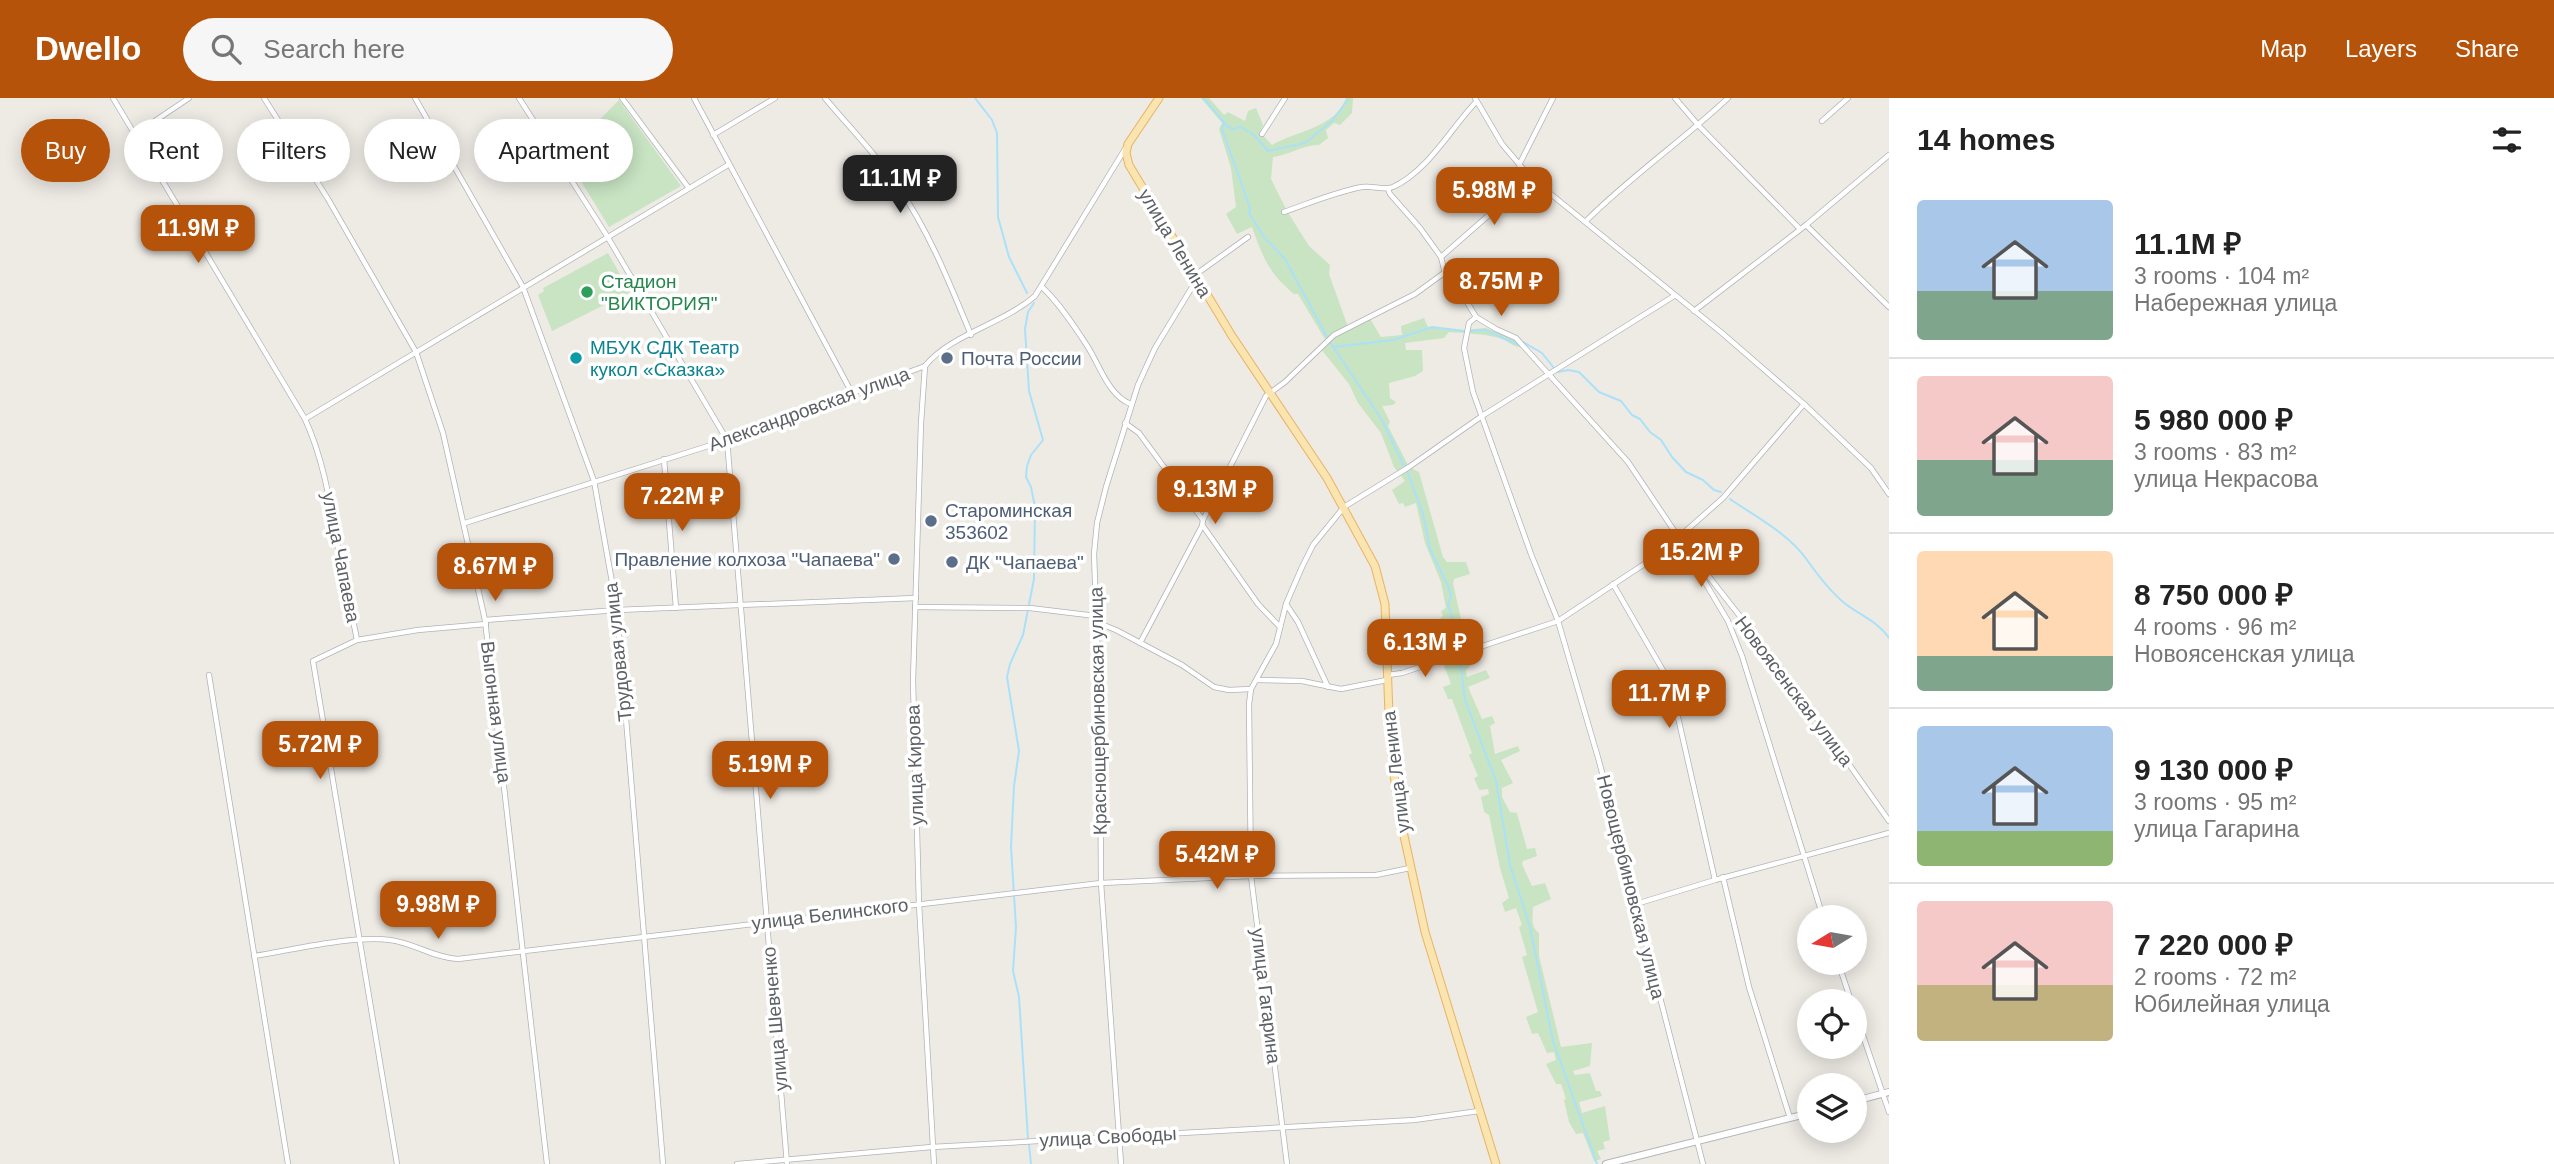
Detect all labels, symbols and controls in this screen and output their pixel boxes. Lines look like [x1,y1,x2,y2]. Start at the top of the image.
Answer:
search box [183,18,673,81]
text: Dwello [35,30,141,67]
icon: search [207,30,245,68]
text: Search here [263,34,405,64]
text: Map [2260,35,2307,62]
text: Layers [2345,35,2417,62]
text: Share [2455,35,2519,62]
chip: Buy [21,119,110,182]
chip: Rent [124,119,223,182]
chip: Filters [237,119,350,182]
chip: New [364,119,460,182]
chip: Apartment [474,119,633,182]
icon: filters [2488,121,2526,159]
text: 14 homes [1917,123,2055,156]
pin: 11.1M ₽ [835,156,965,215]
text: 11.1M ₽ [859,165,941,191]
pin: 5.98M ₽ [1429,167,1559,227]
text: 5.98M ₽ [1452,177,1536,203]
street label: улица Ленина [1134,185,1216,301]
pin: 11.9M ₽ [133,206,263,265]
text: 11.9M ₽ [157,215,239,241]
text: 11.1M ₽ [2134,227,2242,260]
icon: home [1973,228,2057,312]
pin: 8.75M ₽ [1436,258,1566,318]
text: 3 rooms · 104 m² [2134,263,2309,289]
text: 8.75M ₽ [1459,268,1543,294]
place label: Стадион "ВИКТОРИЯ" [601,271,717,314]
marker: Стадион "ВИКТОРИЯ" [579,284,595,300]
text: Набережная улица [2134,290,2337,316]
place label: МБУК СДК Театр кукол «Сказка» [590,337,739,380]
place label: Почта России [961,348,1082,369]
marker: МБУК СДК Театр кукол «Сказка» [568,350,584,366]
marker: Почта России [939,350,955,366]
street label: Александровская улица [706,363,913,455]
text: 5 980 000 ₽ [2134,403,2293,436]
icon: home [1973,404,2057,488]
text: 3 rooms · 83 m² [2134,439,2296,465]
pin: 9.13M ₽ [1150,466,1280,526]
text: улица Некрасова [2134,466,2318,492]
pin: 7.22M ₽ [617,474,747,533]
text: 9.13M ₽ [1173,476,1257,502]
text: 7.22M ₽ [640,483,724,509]
street label: улица Чапаева [318,490,364,625]
place label: Староминская 353602 [945,500,1072,543]
marker: Староминская 353602 [923,513,939,529]
pin: 15.2M ₽ [1636,530,1766,589]
text: 15.2M ₽ [1659,539,1743,565]
pin: 8.67M ₽ [430,544,560,603]
place label: Правление колхоза "Чапаева" [614,549,880,570]
marker: Правление колхоза "Чапаева" [886,551,902,567]
place label: ДК "Чапаева" [966,552,1084,573]
text: 8.67M ₽ [453,553,537,579]
marker: ДК "Чапаева" [944,554,960,570]
text: 8 750 000 ₽ [2134,578,2293,611]
icon: home [1973,579,2057,663]
street label: Трудовая улица [600,581,636,723]
street label: Краснощербиновская улица [1085,586,1111,835]
street label: Новоясенская улица [1731,612,1857,770]
text: 4 rooms · 96 m² [2134,614,2296,640]
pin: 6.13M ₽ [1360,620,1490,679]
text: 6.13M ₽ [1383,629,1467,655]
street label: Выгонная улица [477,640,515,785]
text: Новоясенская улица [2134,641,2355,667]
pin: 11.7M ₽ [1604,670,1734,730]
text: 11.7M ₽ [1628,680,1710,706]
street label: улица Кирова [902,704,928,826]
street label: улица Ленина [1378,709,1414,834]
pin: 5.72M ₽ [255,722,385,781]
text: 5.72M ₽ [278,731,362,757]
pin: 5.19M ₽ [705,742,835,801]
text: 5.19M ₽ [728,751,812,777]
text: 9 130 000 ₽ [2134,753,2293,786]
icon: home [1973,754,2057,838]
street label: Новощербиновская улица [1593,773,1669,1002]
text: 3 rooms · 95 m² [2134,789,2296,815]
text: улица Гагарина [2134,816,2299,842]
pin: 5.42M ₽ [1152,832,1282,891]
text: 5.42M ₽ [1175,841,1259,867]
pin: 9.98M ₽ [373,882,503,941]
text: 9.98M ₽ [396,891,480,917]
street label: улица Белинского [750,894,910,934]
north arrow [1797,905,1867,975]
map controls [1797,905,1867,1143]
street label: улица Гагарина [1247,927,1285,1066]
text: 7 220 000 ₽ [2134,928,2293,961]
icon: home [1973,929,2057,1013]
street label: улица Шевченко [758,946,792,1092]
text: 2 rooms · 72 m² [2134,964,2296,990]
button: locate [1797,989,1867,1059]
text: Юбилейная улица [2134,991,2330,1017]
button: layers [1797,1073,1867,1143]
street label: улица Свободы [1039,1123,1177,1151]

